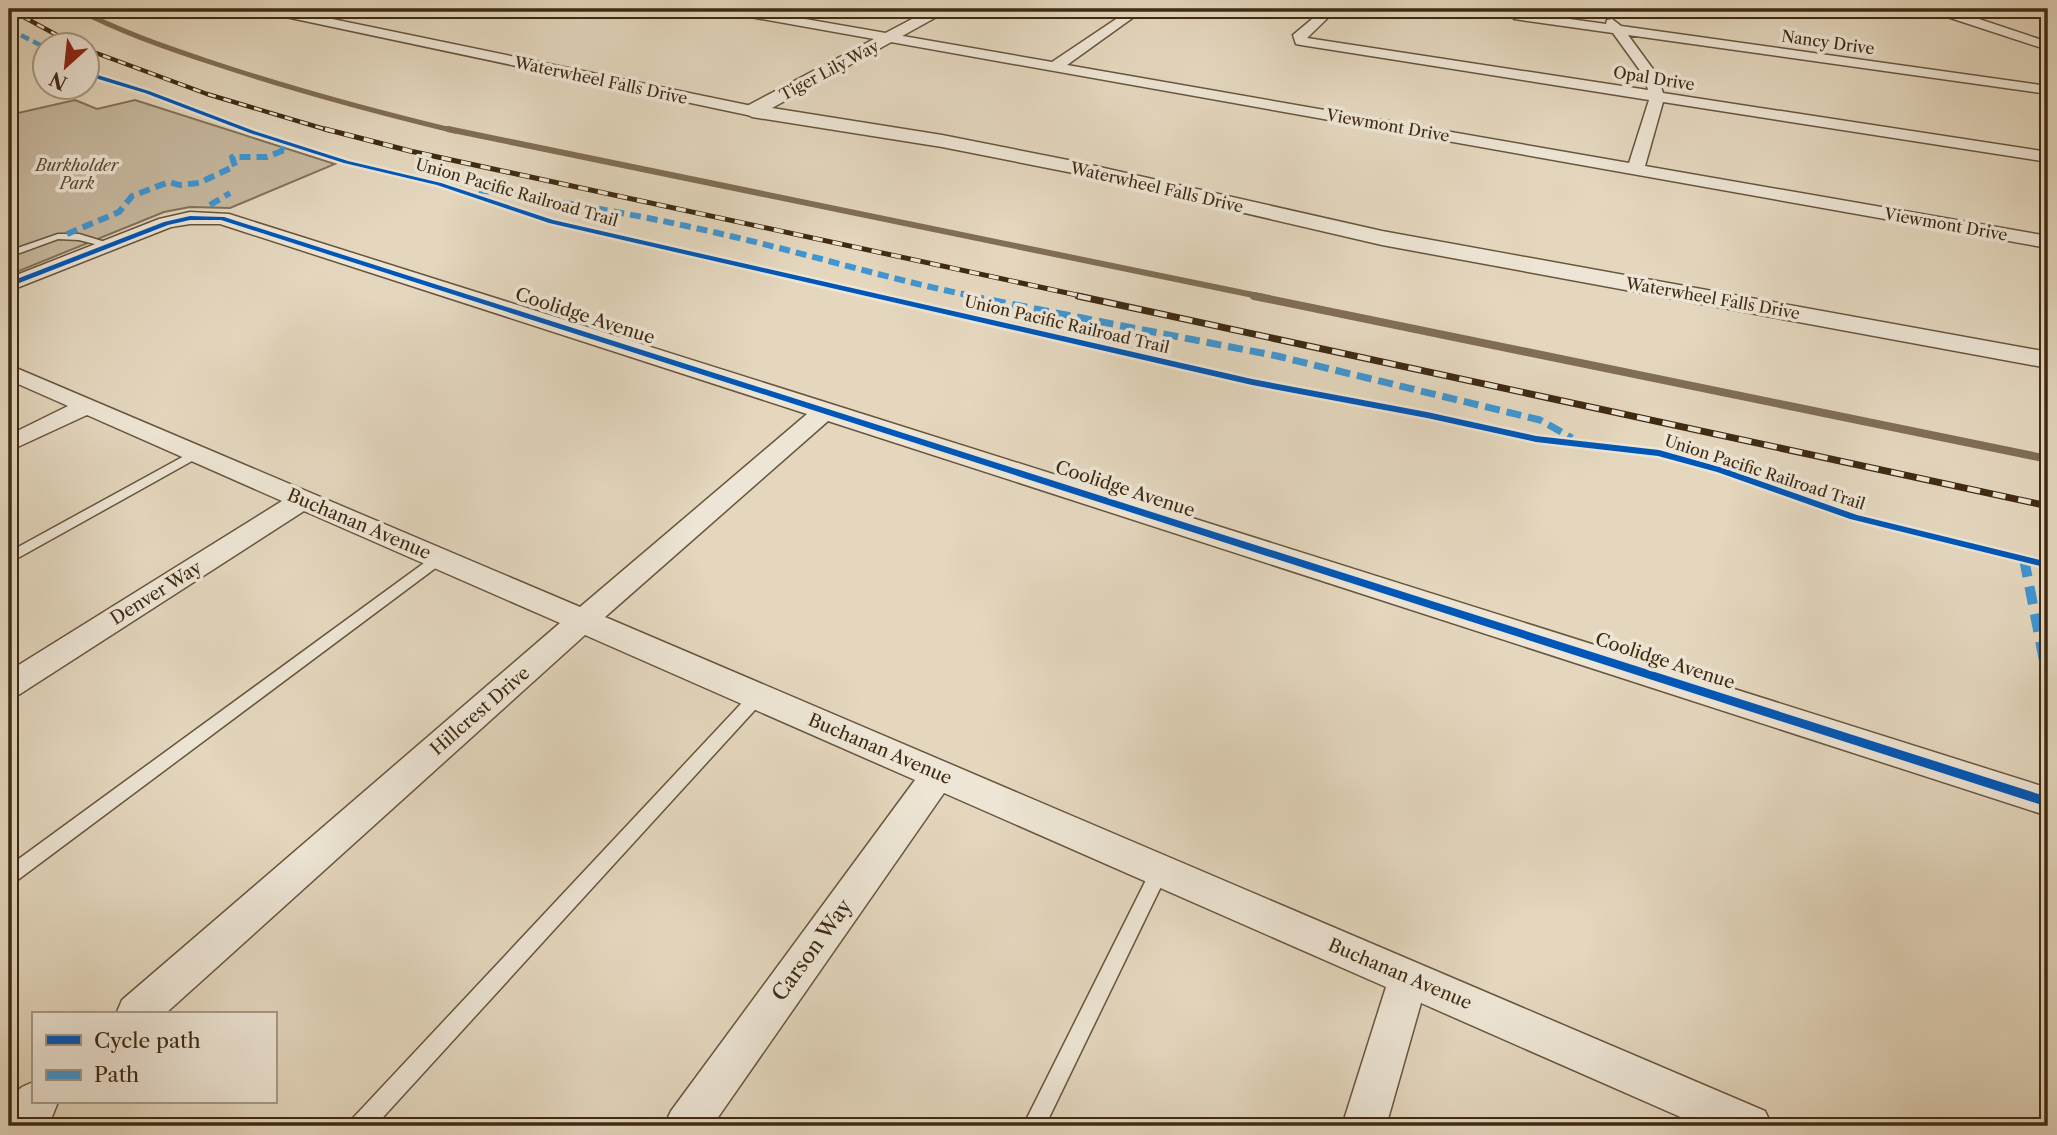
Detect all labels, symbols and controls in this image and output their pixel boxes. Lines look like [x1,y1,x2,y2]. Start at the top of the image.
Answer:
street label: Nancy Drive [1780,26,1876,58]
north arrow [32,32,102,102]
street label: Tiger Lily Way [776,35,883,105]
street label: Waterwheel Falls Drive [512,52,689,108]
street label: Opal Drive [1612,62,1696,94]
text: N [46,67,71,95]
street label: Viewmont Drive [1324,104,1451,146]
street label: Union Pacific Railroad Trail [414,154,621,231]
park label: Burkholder Park [34,155,120,193]
street label: Waterwheel Falls Drive [1068,157,1245,217]
street label: Viewmont Drive [1882,203,2009,245]
street label: Waterwheel Falls Drive [1623,273,1802,323]
street label: Coolidge Avenue [513,283,657,349]
street label: Union Pacific Railroad Trail [963,291,1172,357]
street label: Union Pacific Railroad Trail [1662,430,1868,514]
street label: Coolidge Avenue [1053,456,1197,522]
street label: Buchanan Avenue [284,484,434,564]
street label: Denver Way [106,556,206,630]
street label: Coolidge Avenue [1593,628,1737,694]
street label: Hillcrest Drive [426,662,534,760]
street label: Buchanan Avenue [805,709,955,789]
street label: Carson Way [766,894,857,1005]
street label: Buchanan Avenue [1325,934,1475,1014]
legend [32,1012,276,1104]
text: Cycle path [94,1028,201,1053]
text: Path [94,1062,139,1087]

